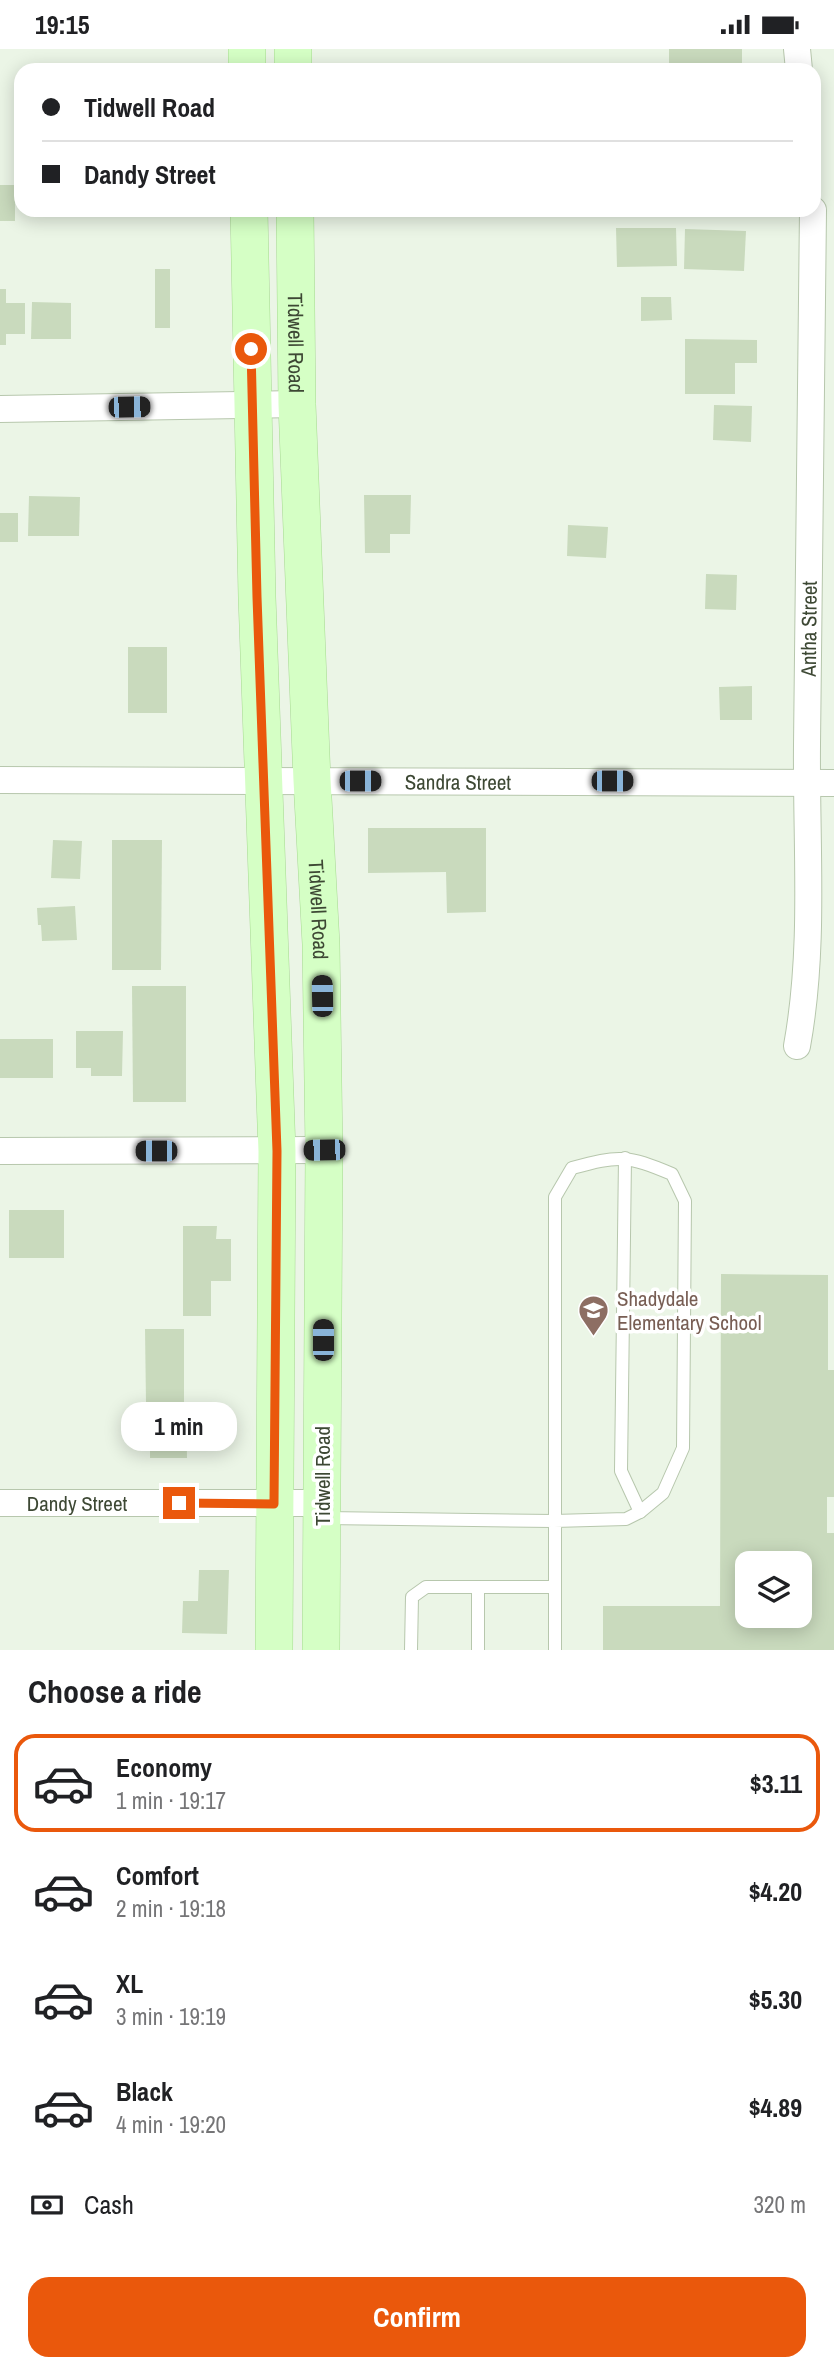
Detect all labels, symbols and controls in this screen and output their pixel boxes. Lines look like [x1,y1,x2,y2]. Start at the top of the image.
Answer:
text: 19:15 [35,7,90,42]
text: Tidwell Road [84,90,215,125]
text: Dandy Street [84,157,216,192]
street label: Tidwell Road [281,293,311,393]
route start [235,333,267,365]
car [108,396,151,418]
street label: Antha Street [793,580,823,678]
street label: Sandra Street [405,767,511,796]
car [340,771,382,792]
car [592,771,634,792]
street label: Tidwell Road [302,859,336,960]
car [312,975,333,1017]
car [303,1139,346,1161]
car [136,1141,178,1162]
place label: Shadydale Elementary School [617,1284,762,1337]
school or university icon: Shadydale Elementary School [577,1293,611,1337]
car [313,1319,334,1361]
callout: 1 min [121,1401,237,1451]
text: 1 min [154,1411,204,1442]
street label: Tidwell Road [308,1426,337,1526]
route end [163,1487,195,1519]
street label: Dandy Street [27,1489,127,1518]
map controls [735,1551,812,1628]
button: layers [735,1551,812,1628]
text: Choose a ride [28,1670,202,1713]
text: Economy [116,1750,212,1785]
icon: car [32,1752,95,1815]
text: $3.11 [750,1766,802,1801]
text: 1 min · 19:17 [116,1785,226,1816]
text: Comfort [116,1858,199,1893]
icon: car [32,1860,95,1923]
text: $4.20 [749,1874,802,1909]
text: 2 min · 19:18 [116,1893,226,1924]
text: XL [116,1966,143,2001]
icon: car [32,1968,95,2031]
text: $5.30 [749,1982,802,2017]
text: 3 min · 19:19 [116,2001,226,2032]
text: Black [116,2074,173,2109]
icon: car [32,2076,95,2139]
text: $4.89 [749,2090,802,2125]
text: 4 min · 19:20 [116,2109,226,2140]
icon: cash [28,2186,66,2224]
text: Cash [84,2187,134,2222]
text: 320 m [754,2189,806,2220]
button: Confirm [28,2277,806,2357]

